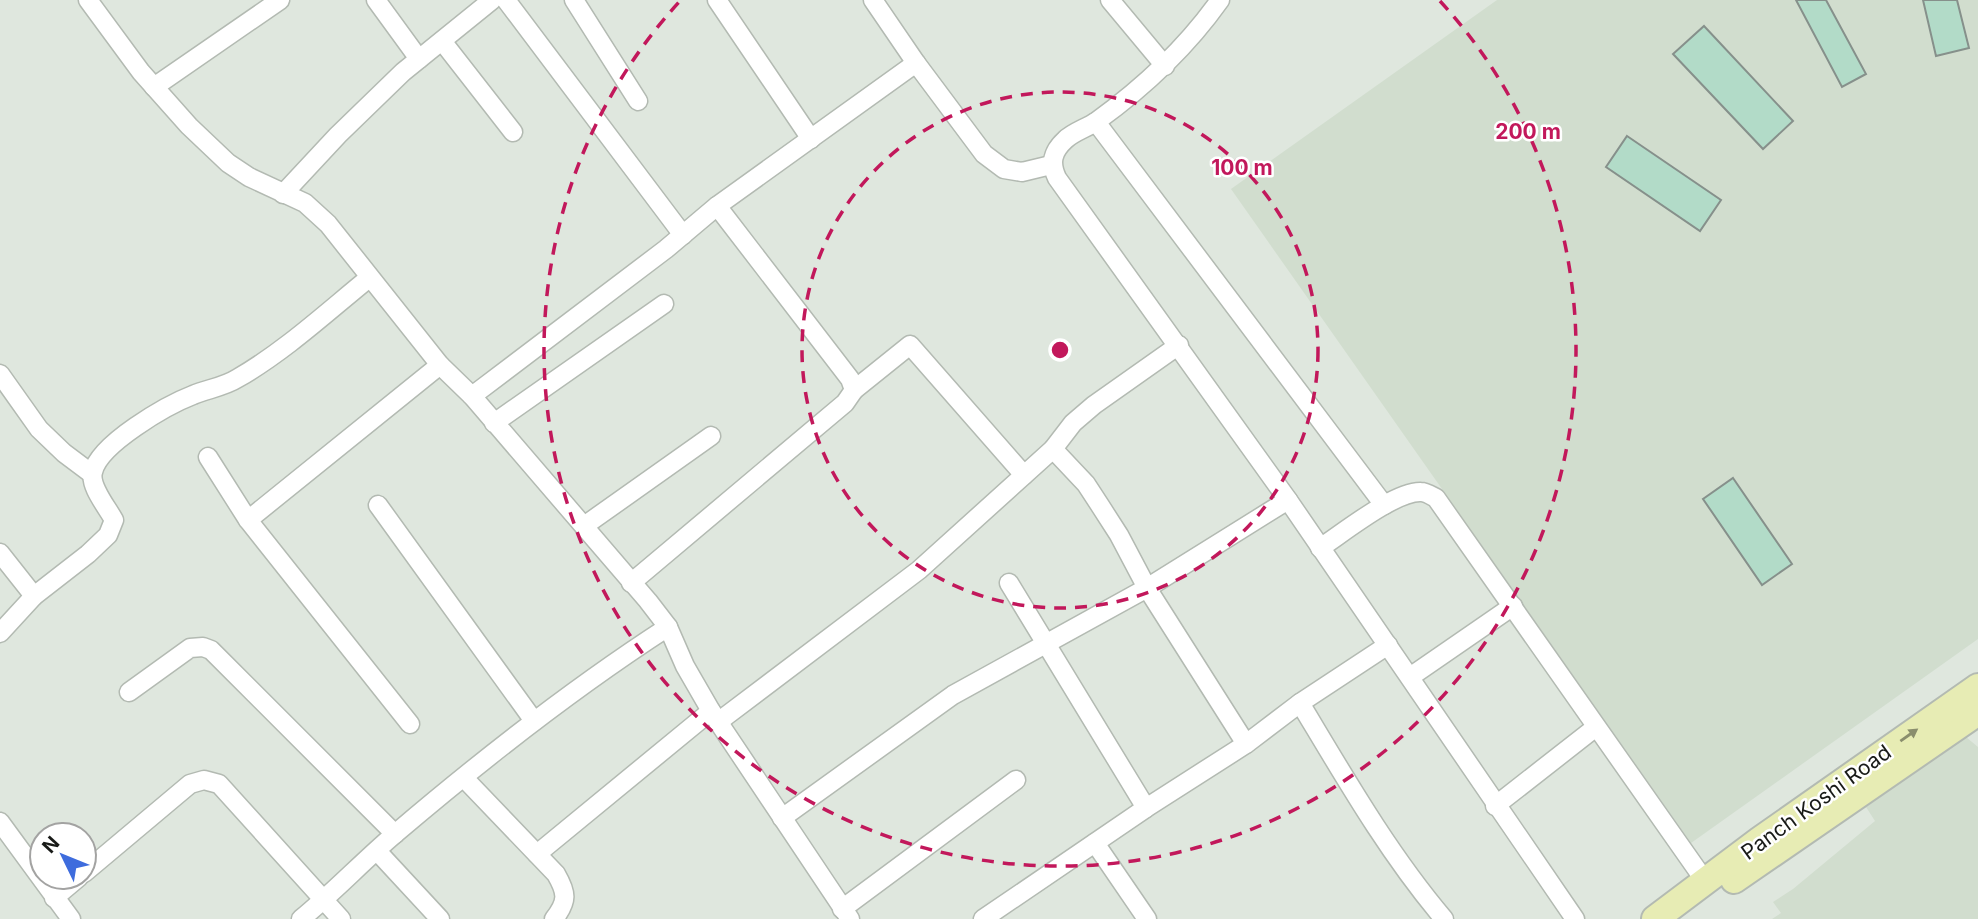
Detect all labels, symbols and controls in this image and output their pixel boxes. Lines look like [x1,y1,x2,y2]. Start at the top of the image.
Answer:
text: 200 m [1495,119,1561,144]
text: 100 m [1211,155,1273,180]
centre of rings [1048,338,1072,362]
one-way arrow [1900,728,1918,742]
street label: Panch Koshi Road [1736,739,1896,865]
north arrow [28,821,98,891]
text: N [38,832,64,858]

